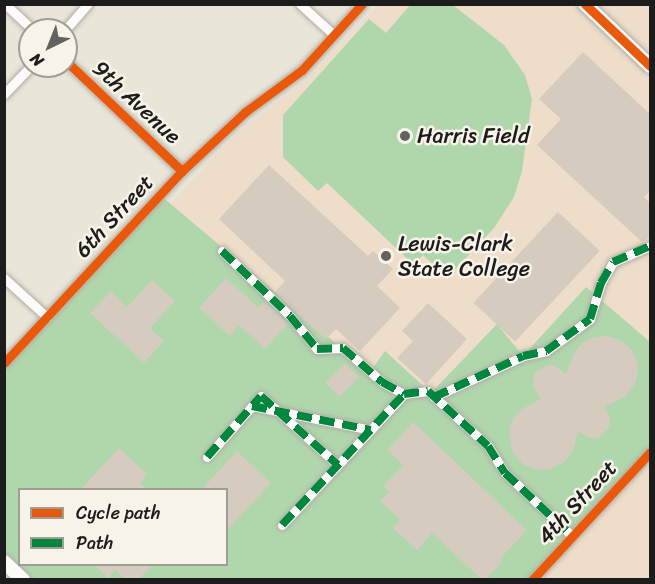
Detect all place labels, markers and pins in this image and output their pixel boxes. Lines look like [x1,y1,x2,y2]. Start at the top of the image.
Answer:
place label: Harris Field [417,123,530,149]
marker: Harris Field [398,129,412,143]
place label: Lewis-Clark State College [398,230,530,282]
marker: Lewis-Clark State College [379,249,393,263]

